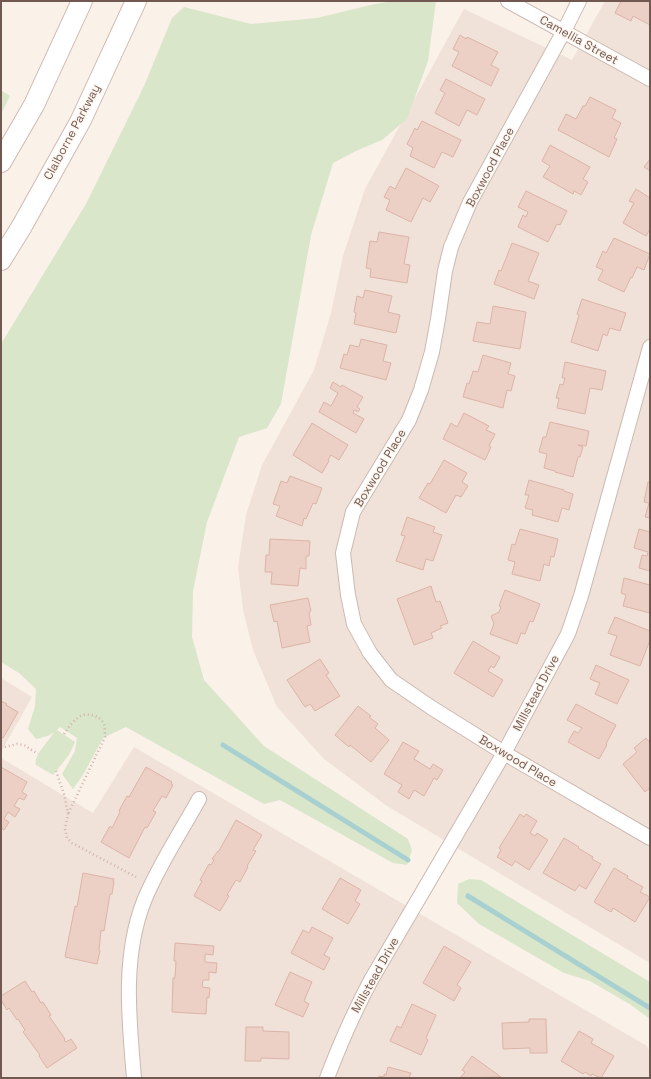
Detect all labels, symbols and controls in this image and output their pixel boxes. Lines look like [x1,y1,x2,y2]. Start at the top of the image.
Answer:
street label: Camellia Street [537,12,621,68]
street label: Claiborne Parkway [40,81,104,183]
street label: Boxwood Place [462,124,518,210]
street label: Boxwood Place [350,426,410,510]
street label: Millstead Drive [509,652,563,734]
street label: Boxwood Place [476,731,560,791]
street label: Millstead Drive [348,934,402,1016]

